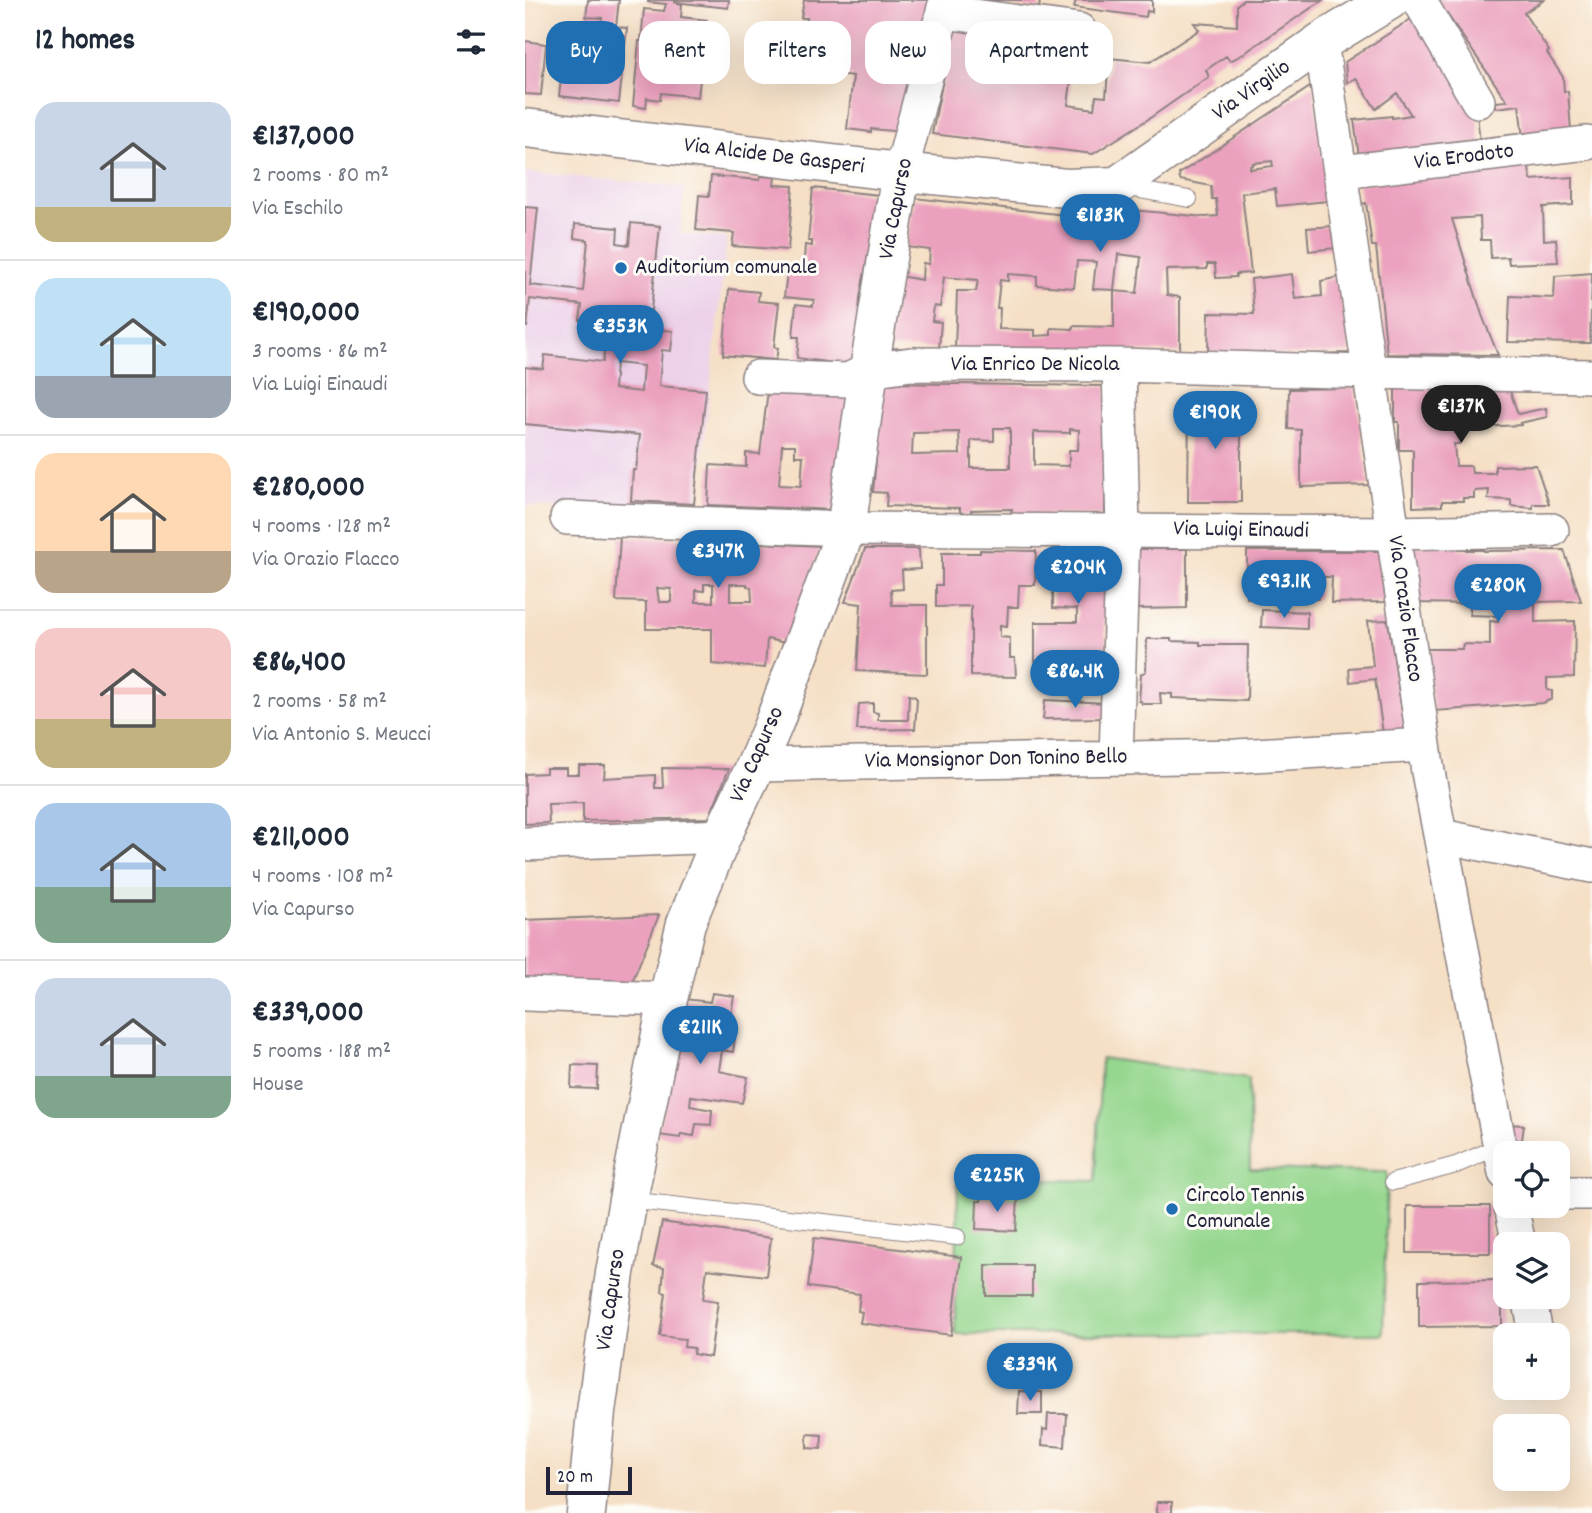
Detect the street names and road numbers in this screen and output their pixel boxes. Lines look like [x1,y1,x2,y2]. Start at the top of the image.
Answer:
street label: Via Virgilio [1206,52,1298,130]
street label: Via Alcide De Gasperi [682,130,866,184]
street label: Via Erodoto [1412,136,1516,180]
street label: Via Capurso [871,156,923,262]
street label: Via Enrico De Nicola [951,349,1120,382]
street label: Via Luigi Einaudi [1173,513,1309,549]
street label: Via Orazio Flacco [1377,534,1431,684]
street label: Via Capurso [722,701,794,809]
street label: Via Monsignor Don Tonino Bello [864,741,1128,779]
street label: Via Capurso [589,1247,635,1353]

